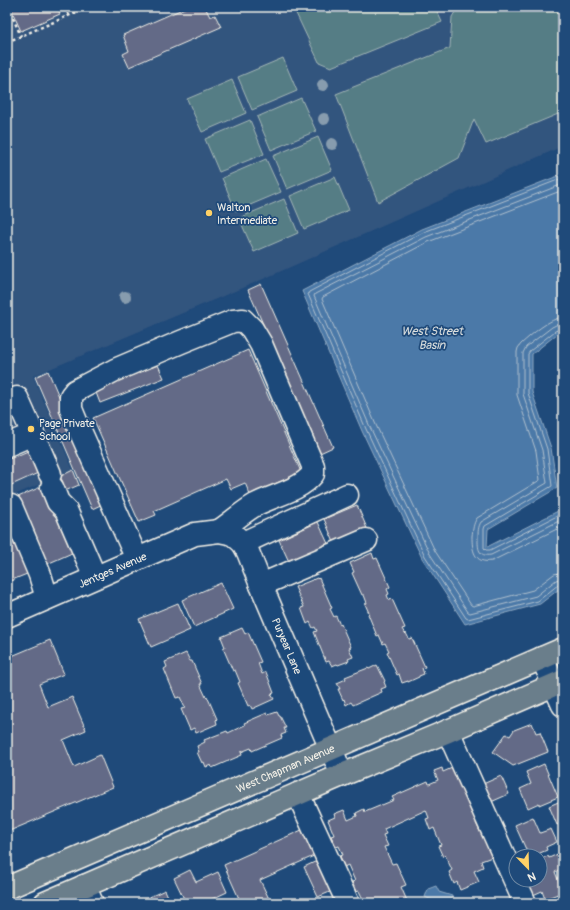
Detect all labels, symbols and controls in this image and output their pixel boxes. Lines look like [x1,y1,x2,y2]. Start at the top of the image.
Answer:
place label: Walton Intermediate [217,201,278,227]
marker: Walton Intermediate [204,208,214,218]
water label: West Street Basin [401,324,464,353]
place label: Page Private School [39,417,95,443]
marker: Page Private School [26,424,36,434]
street label: Jentges Avenue [76,549,149,591]
street label: Puryear Lane [269,616,305,677]
street label: West Chapman Avenue [234,741,337,795]
north arrow [508,848,548,888]
text: N [525,869,538,884]

